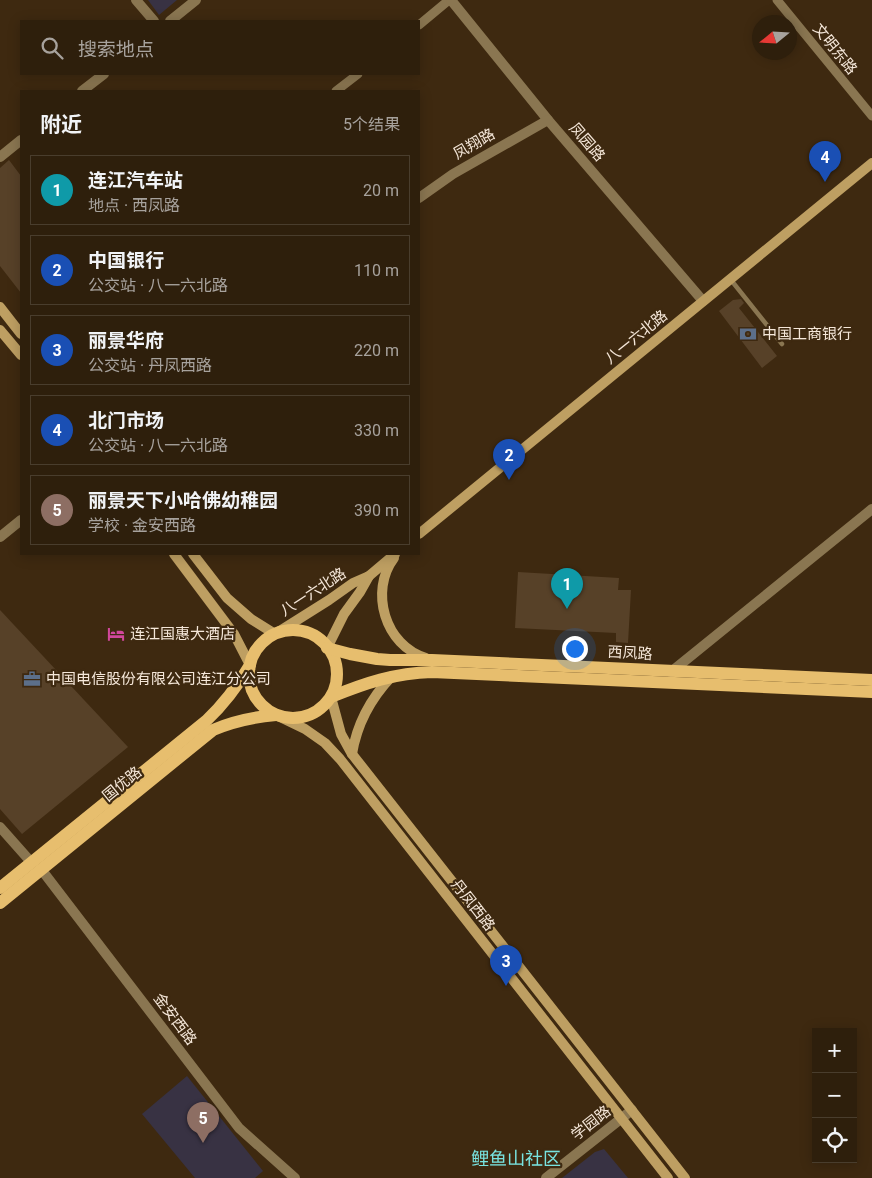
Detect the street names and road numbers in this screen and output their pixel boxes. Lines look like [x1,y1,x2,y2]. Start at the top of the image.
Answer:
street label: 文明东路 [809,20,861,78]
street label: 凤园路 [565,119,609,165]
street label: 凤翔路 [450,125,498,163]
street label: 八一六北路 [601,306,671,368]
street label: 八一六北路 [277,564,349,620]
street label: 西凤路 [607,643,653,663]
street label: 国优路 [99,763,145,805]
street label: 丹凤西路 [447,876,499,934]
street label: 金安西路 [150,990,200,1048]
street label: 学园路 [568,1102,614,1144]

